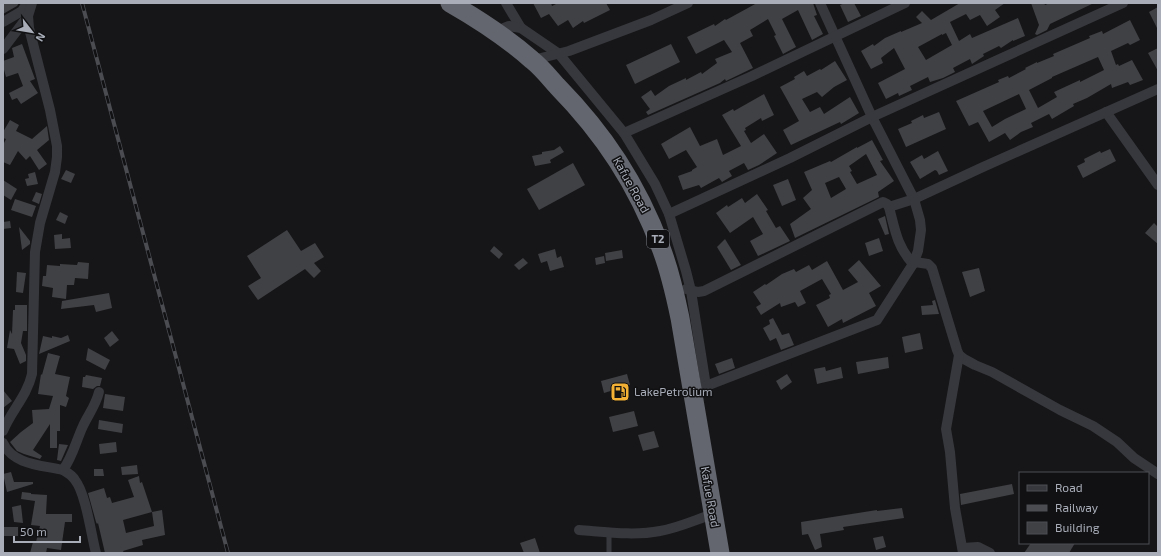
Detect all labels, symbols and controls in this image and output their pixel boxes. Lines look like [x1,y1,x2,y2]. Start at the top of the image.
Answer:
north arrow [12,12,52,52]
text: N [33,31,49,44]
street label: Kafue Road [611,154,653,215]
road number: T2 [647,230,669,248]
fuel station icon: LakePetrolium [609,381,631,403]
place label: LakePetrolium [634,384,713,398]
street label: Kafue Road [699,465,723,528]
legend [1019,472,1149,544]
text: Road [1055,480,1083,494]
text: Railway [1055,500,1099,514]
scale bar [14,518,80,544]
text: Building [1055,520,1100,534]
text: 50 m [20,524,47,538]

